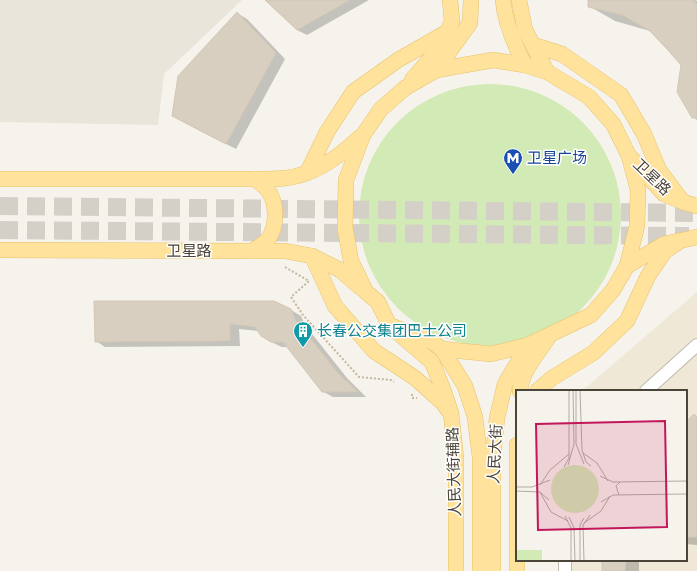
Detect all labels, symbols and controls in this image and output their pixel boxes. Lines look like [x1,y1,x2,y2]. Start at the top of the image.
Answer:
metro station icon: 卫星广场 [502,147,524,175]
place label: 卫星广场 [527,148,587,166]
street label: 卫星路 [630,154,675,198]
street label: 卫星路 [166,241,212,259]
building icon: 长春公交集团巴士公司 [292,320,314,348]
place label: 长春公交集团巴士公司 [317,321,467,339]
inset map [516,390,687,561]
street label: 人民大街 [483,424,505,484]
street label: 人民大街辅路 [442,427,464,517]

